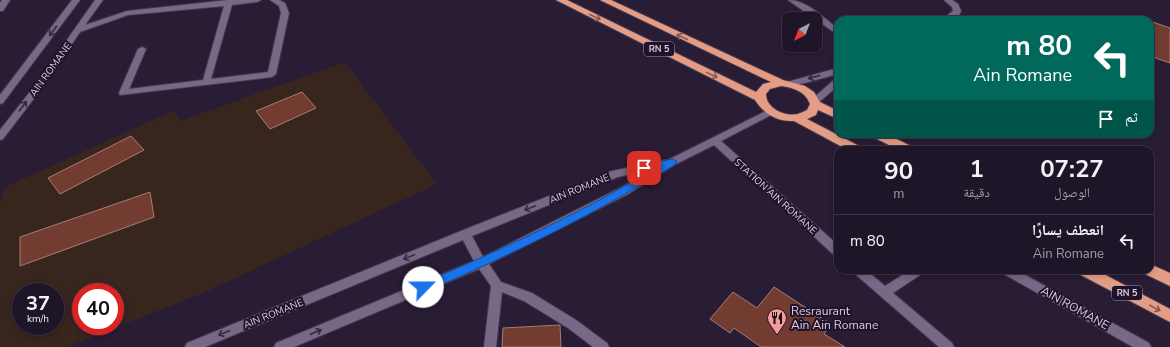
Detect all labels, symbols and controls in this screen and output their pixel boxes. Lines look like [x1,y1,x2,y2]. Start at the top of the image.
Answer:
north arrow [782,12,822,52]
map controls [782,12,822,52]
one-way arrow [589,14,601,21]
one-way arrow [49,26,57,37]
text: 80 m [1006,27,1072,65]
icon: left [1086,32,1138,84]
one-way arrow [676,33,688,40]
street label: AIN ROMANE [27,40,75,99]
road number: RN 5 [644,42,674,56]
text: Ain Romane [973,63,1072,87]
one-way arrow [706,72,718,79]
one-way arrow [808,74,821,81]
one-way arrow [19,101,28,112]
text: ثم [1125,107,1138,127]
icon: arrive [1095,108,1117,130]
pin [627,151,661,185]
text: 1 [969,153,984,185]
text: 07:27 [1040,153,1104,185]
text: 90 [884,155,913,187]
street label: STATION AIN ROMANE [731,156,820,238]
icon: arrive [633,157,655,179]
street label: AIN ROMANE [547,171,611,207]
text: دقيقة [963,184,990,202]
text: الوصول [1054,184,1090,202]
text: m [893,185,904,203]
one-way arrow [524,205,536,212]
text: انعطف يسارًا [1032,220,1104,240]
icon: left [1116,230,1138,252]
text: 80 m [850,231,885,251]
text: Ain Romane [1033,245,1104,263]
one-way arrow [404,254,416,261]
position arrow [402,266,444,308]
speed limit sign: 40 [72,283,124,335]
street label: AIN ROMANE [1038,283,1112,333]
road number: RN 5 [1112,286,1142,300]
text: 37 [26,290,50,317]
street label: AIN ROMANE [241,296,305,332]
place label: Resraurant Ain Ain Romane [791,303,878,333]
one-way arrow [1149,305,1161,312]
restaurant icon: Resraurant Ain Ain Romane [766,307,788,335]
text: km/h [27,312,49,326]
one-way arrow [310,328,322,335]
one-way arrow [219,330,231,338]

